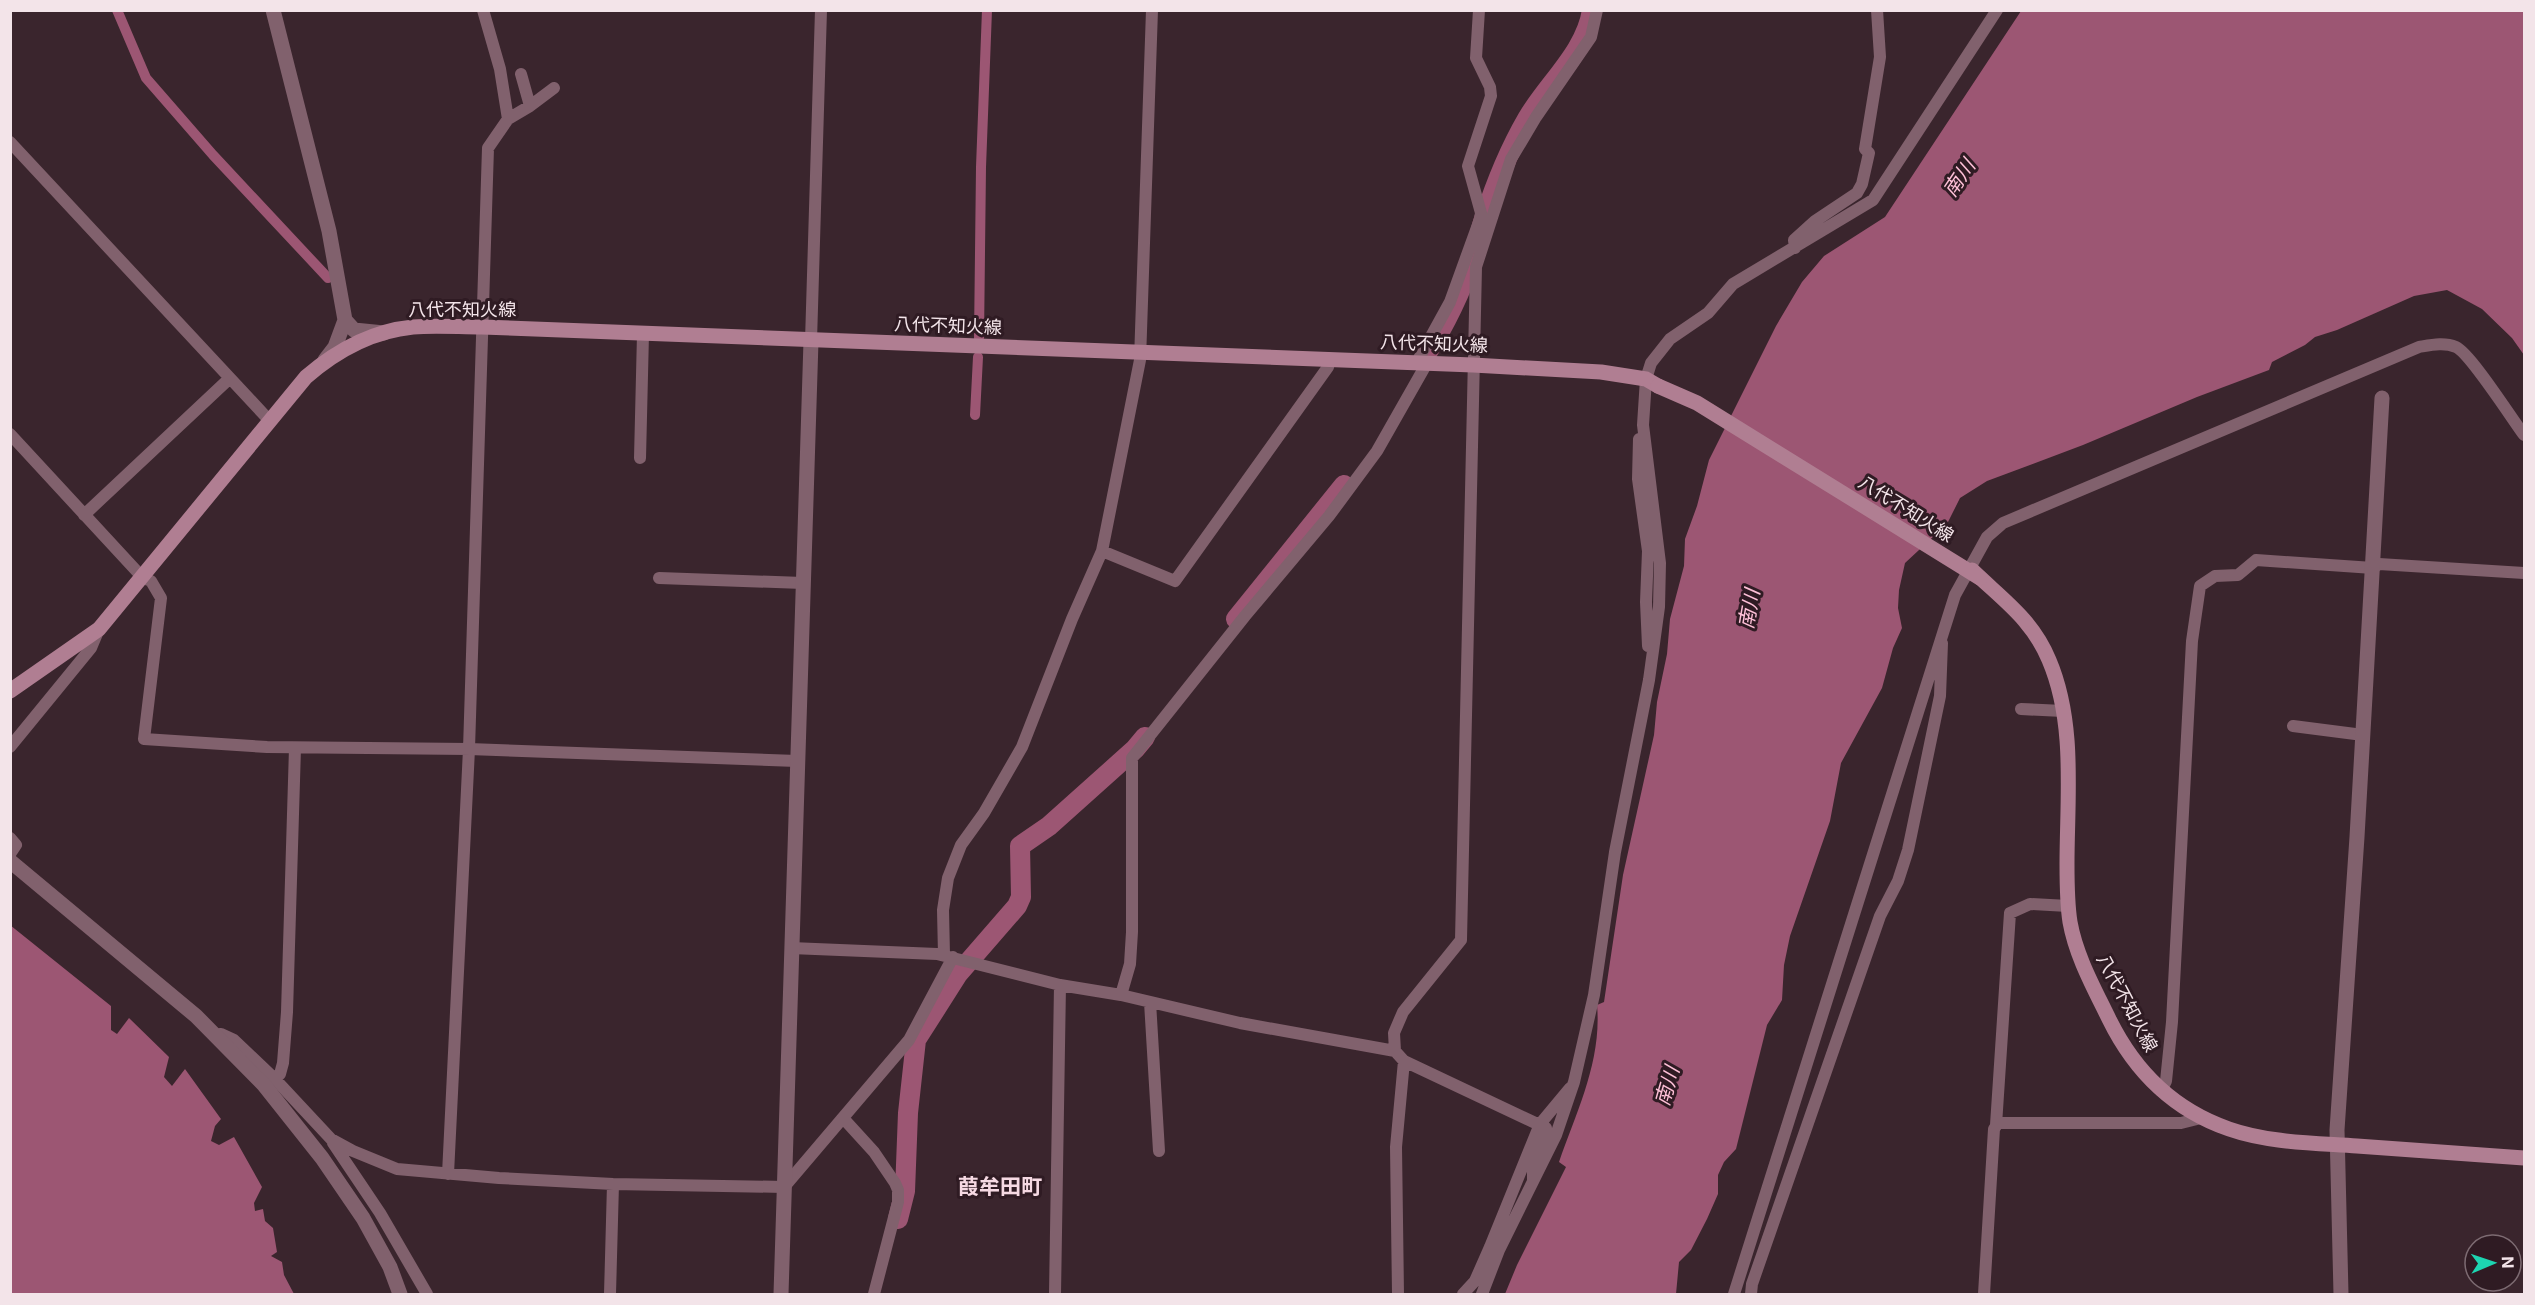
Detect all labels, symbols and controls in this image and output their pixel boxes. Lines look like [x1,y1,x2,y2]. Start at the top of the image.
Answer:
water label: 南川 [1938,153,1981,201]
street label: 八代不知火線 [408,299,516,320]
street label: 八代不知火線 [894,313,1002,338]
street label: 八代不知火線 [1380,331,1488,356]
street label: 八代不知火線 [1855,471,1958,546]
water label: 南川 [1734,585,1765,631]
street label: 八代不知火線 [2093,950,2162,1055]
water label: 南川 [1650,1062,1685,1109]
district label: 葭牟田町 [958,1174,1042,1199]
north arrow [2463,1233,2523,1293]
text: N [2498,1256,2518,1269]

